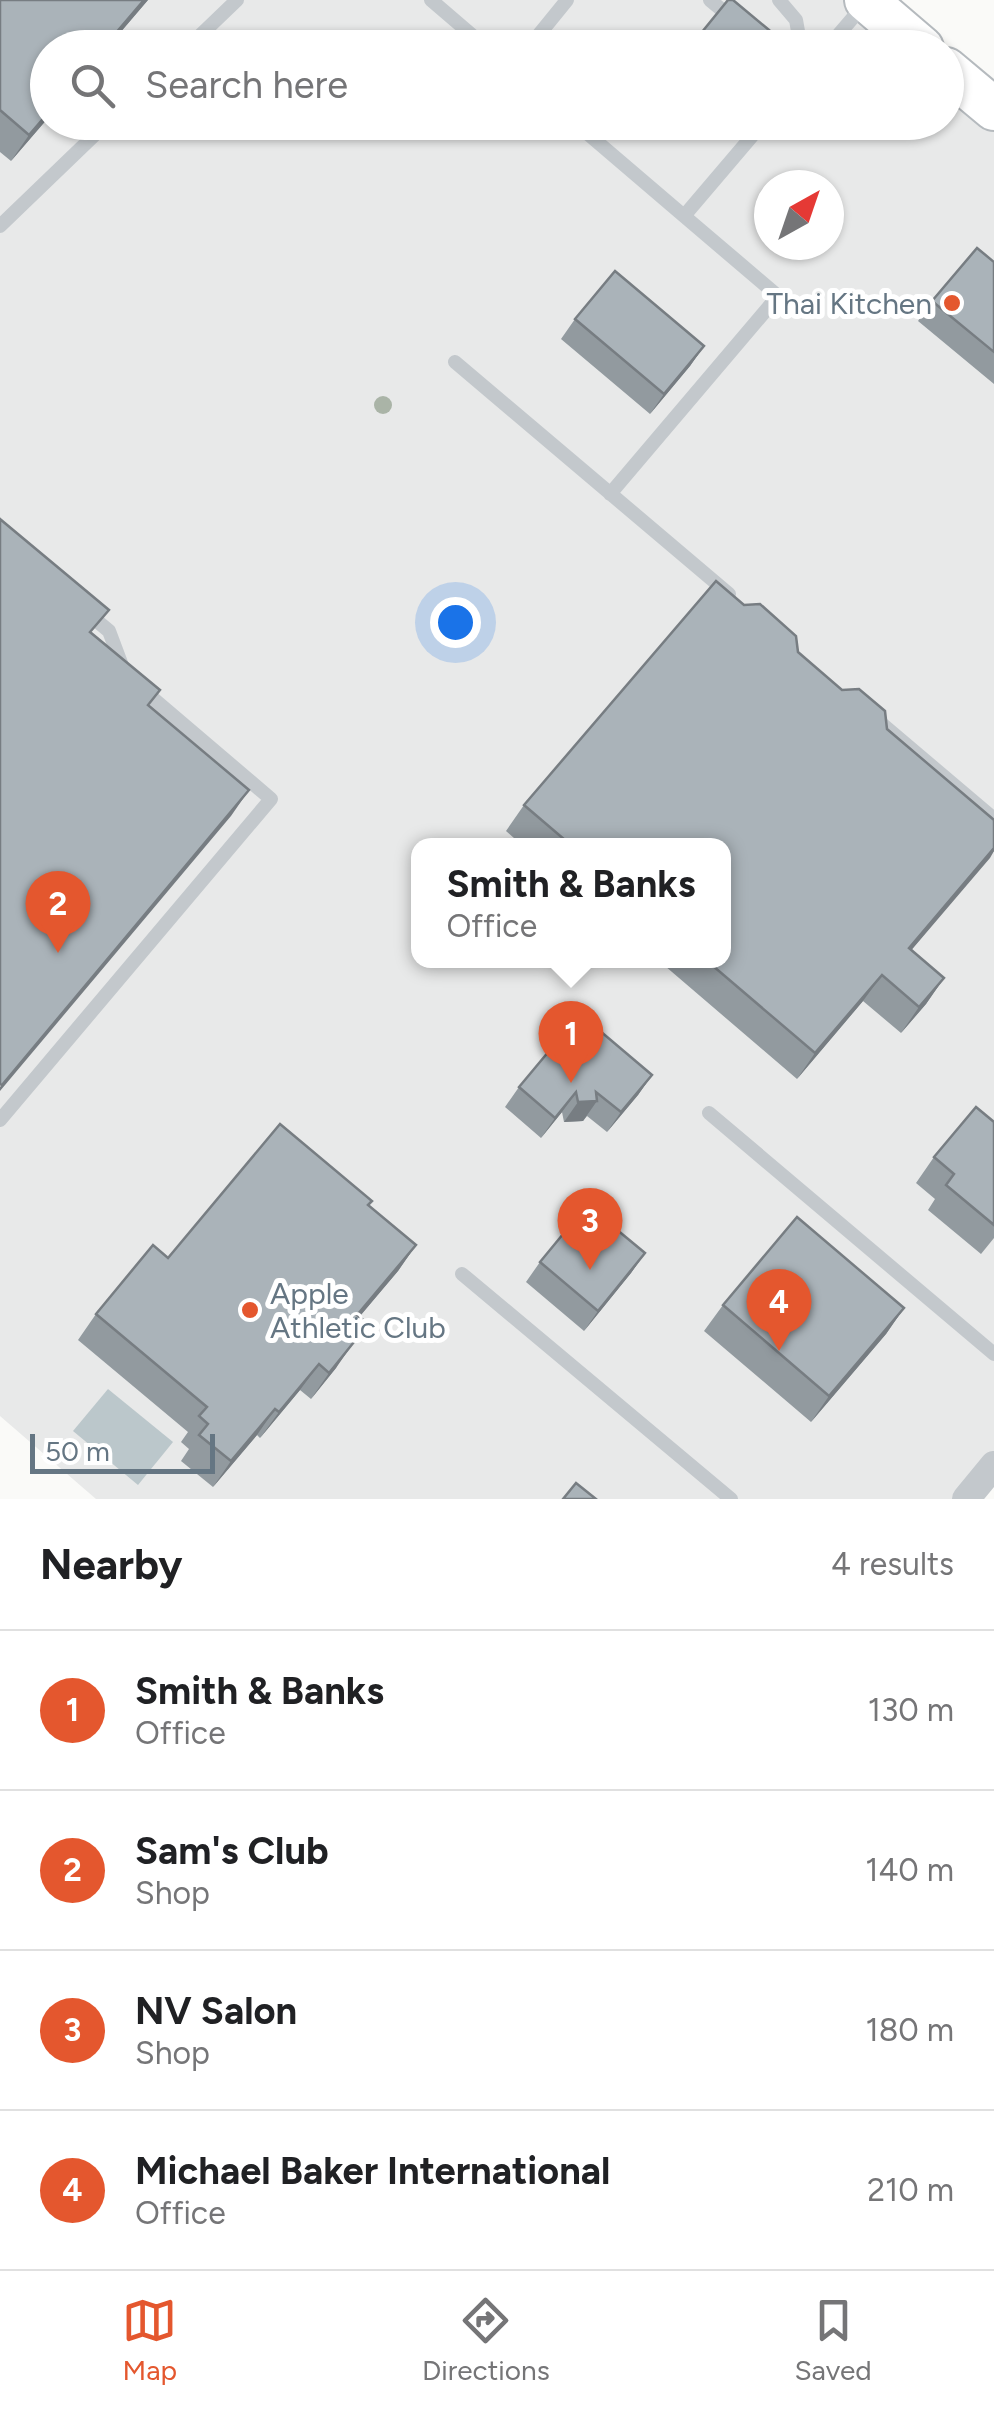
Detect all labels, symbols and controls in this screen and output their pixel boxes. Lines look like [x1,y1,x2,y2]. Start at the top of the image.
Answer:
search box [30,30,964,140]
icon: search [65,58,120,113]
text: Search here [145,62,348,108]
north arrow [754,170,844,260]
place label: Thai Kitchen [766,285,932,322]
marker: Thai Kitchen [941,292,963,314]
your location [430,597,481,648]
popup [411,838,731,968]
text: Smith & Banks [446,861,696,907]
pin: 2 [26,870,90,953]
text: Office [446,907,537,945]
pin: 1 [538,1000,604,1083]
pin: 3 [558,1188,622,1270]
pin: 4 [746,1268,812,1351]
place label: Apple Athletic Club [270,1275,446,1346]
marker: Apple Athletic Club [239,1299,261,1321]
scale bar [30,1429,215,1474]
text: 50 m [45,1434,110,1468]
text: Nearby [40,1539,182,1590]
text: 4 results [831,1545,954,1583]
text: Smith & Banks [135,1668,384,1714]
text: 1 [66,1691,79,1729]
text: 130 m [868,1691,954,1729]
text: Office [135,1714,226,1752]
text: Sam's Club [135,1828,329,1874]
text: 2 [63,1851,82,1889]
text: 140 m [865,1851,954,1889]
text: Shop [135,1874,210,1912]
text: NV Salon [135,1988,297,2034]
text: 3 [64,2011,81,2049]
text: 180 m [865,2011,954,2049]
text: Shop [135,2034,210,2072]
text: Michael Baker International [135,2148,610,2194]
text: 4 [62,2171,83,2209]
text: 210 m [867,2171,954,2209]
text: Office [135,2194,226,2232]
tab: Map [122,2293,177,2387]
tab: Directions [422,2293,550,2387]
tab: Saved [794,2293,872,2387]

